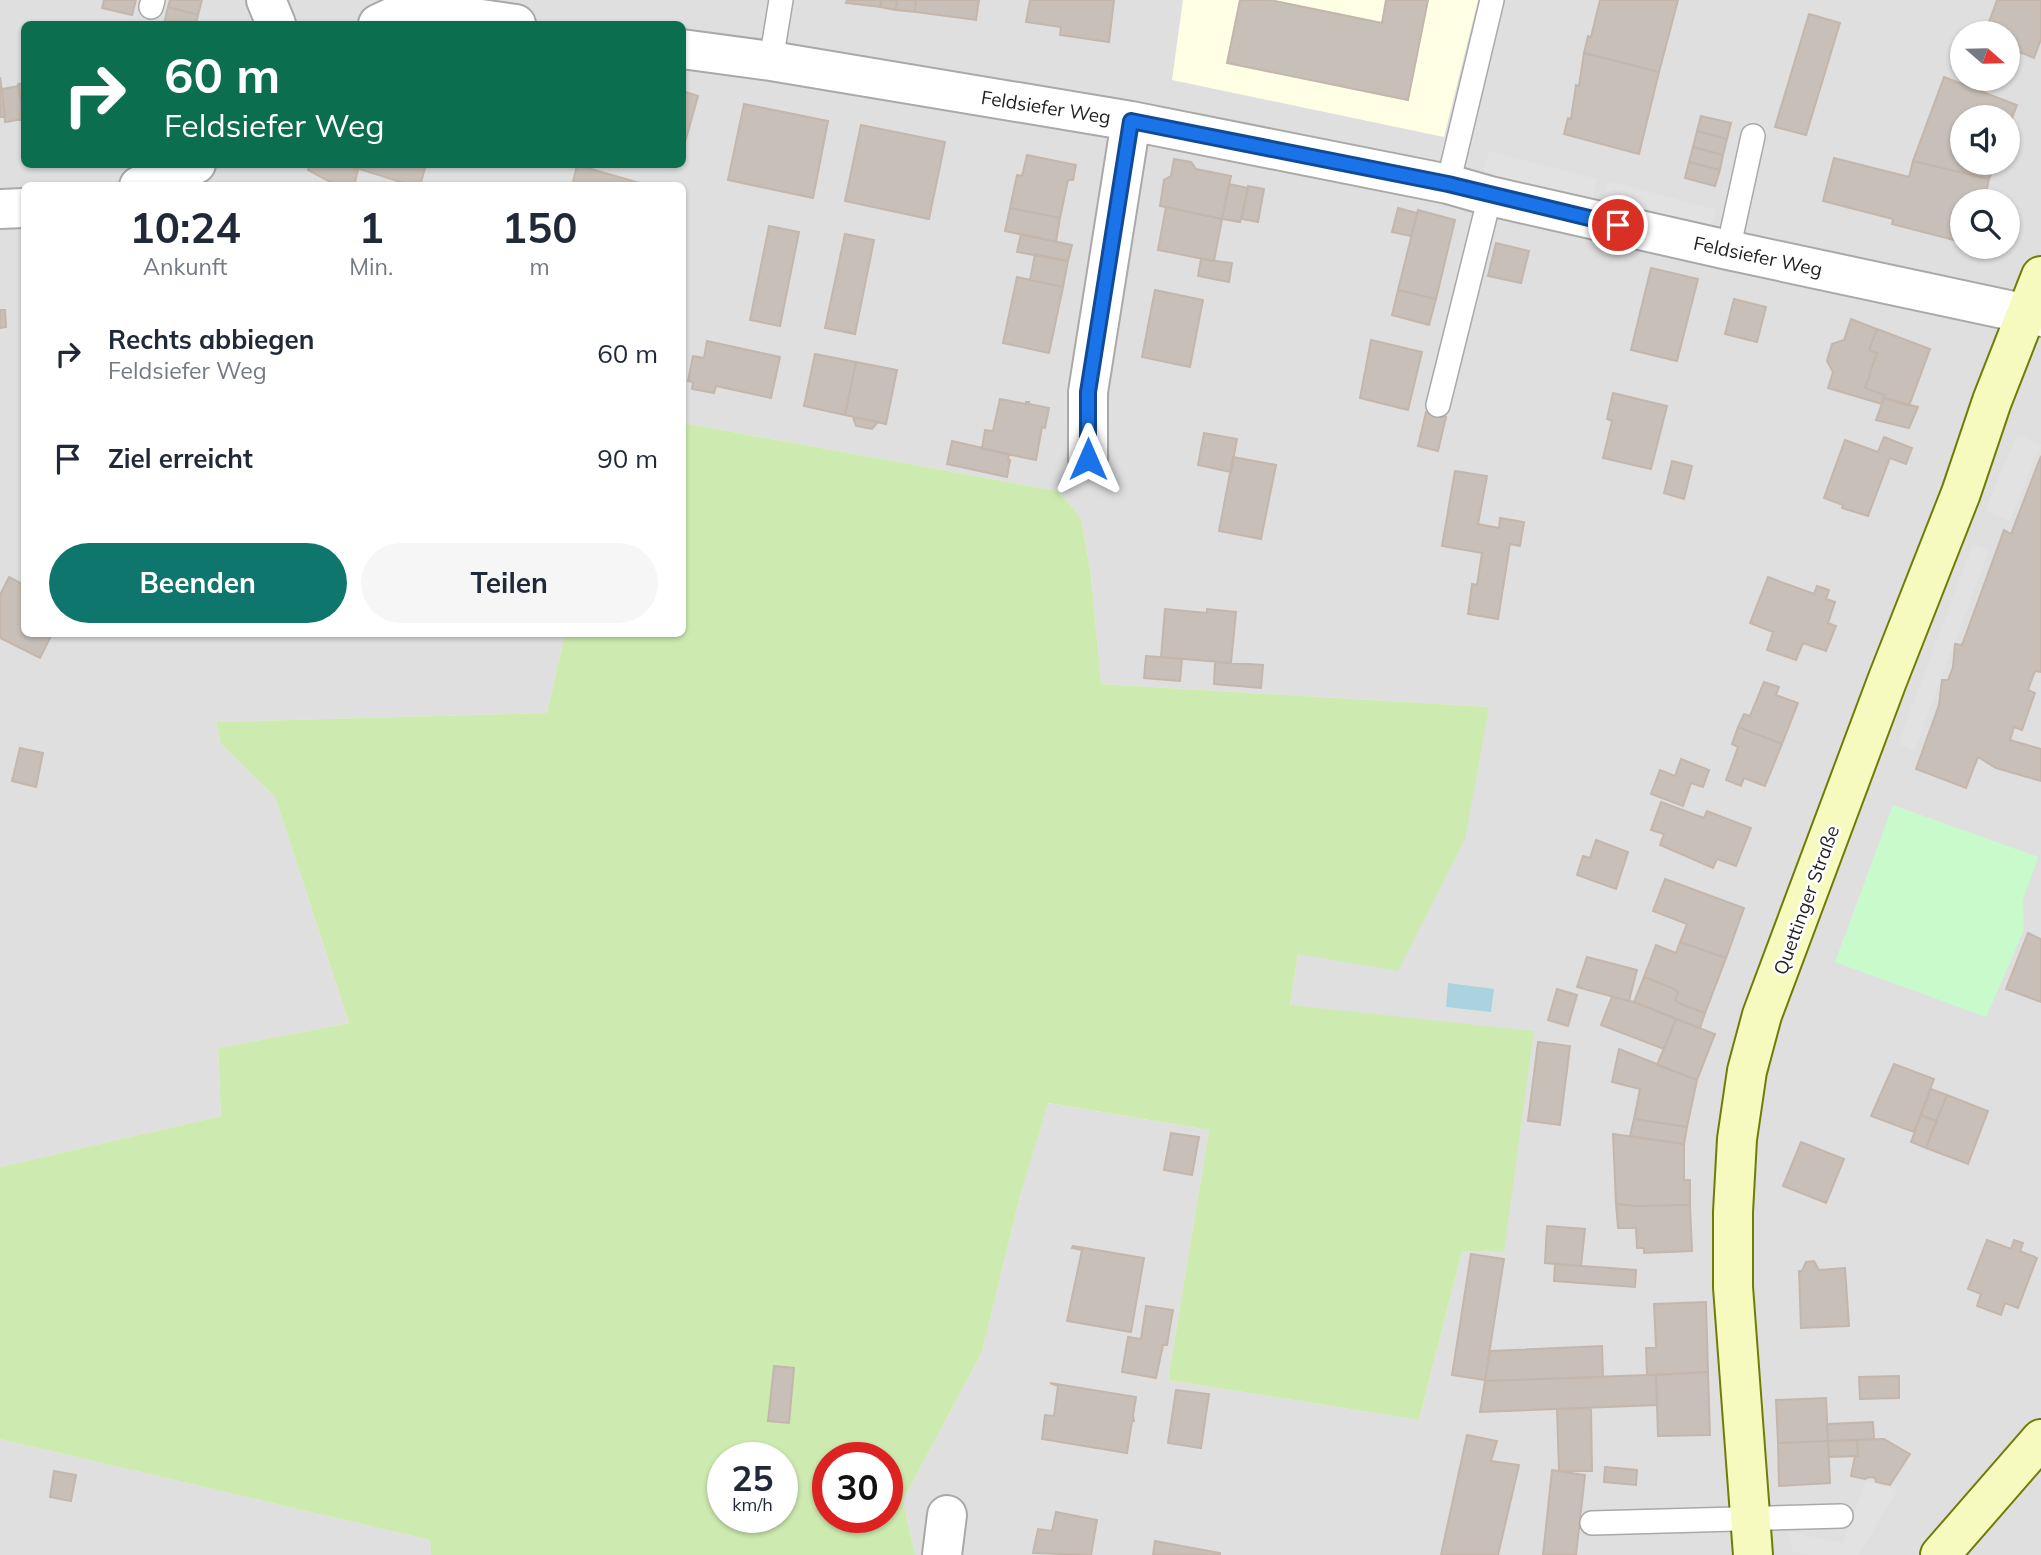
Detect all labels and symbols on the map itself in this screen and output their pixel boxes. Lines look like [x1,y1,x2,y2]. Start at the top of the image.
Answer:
north arrow [1950,21,2020,91]
street label: Feldsiefer Weg [979,85,1113,129]
pin [1588,195,1648,255]
street label: Feldsiefer Weg [1691,231,1825,281]
position arrow [1051,422,1125,496]
street label: Quettinger Straße [1768,822,1844,978]
speed limit sign: 30 [812,1442,903,1533]

